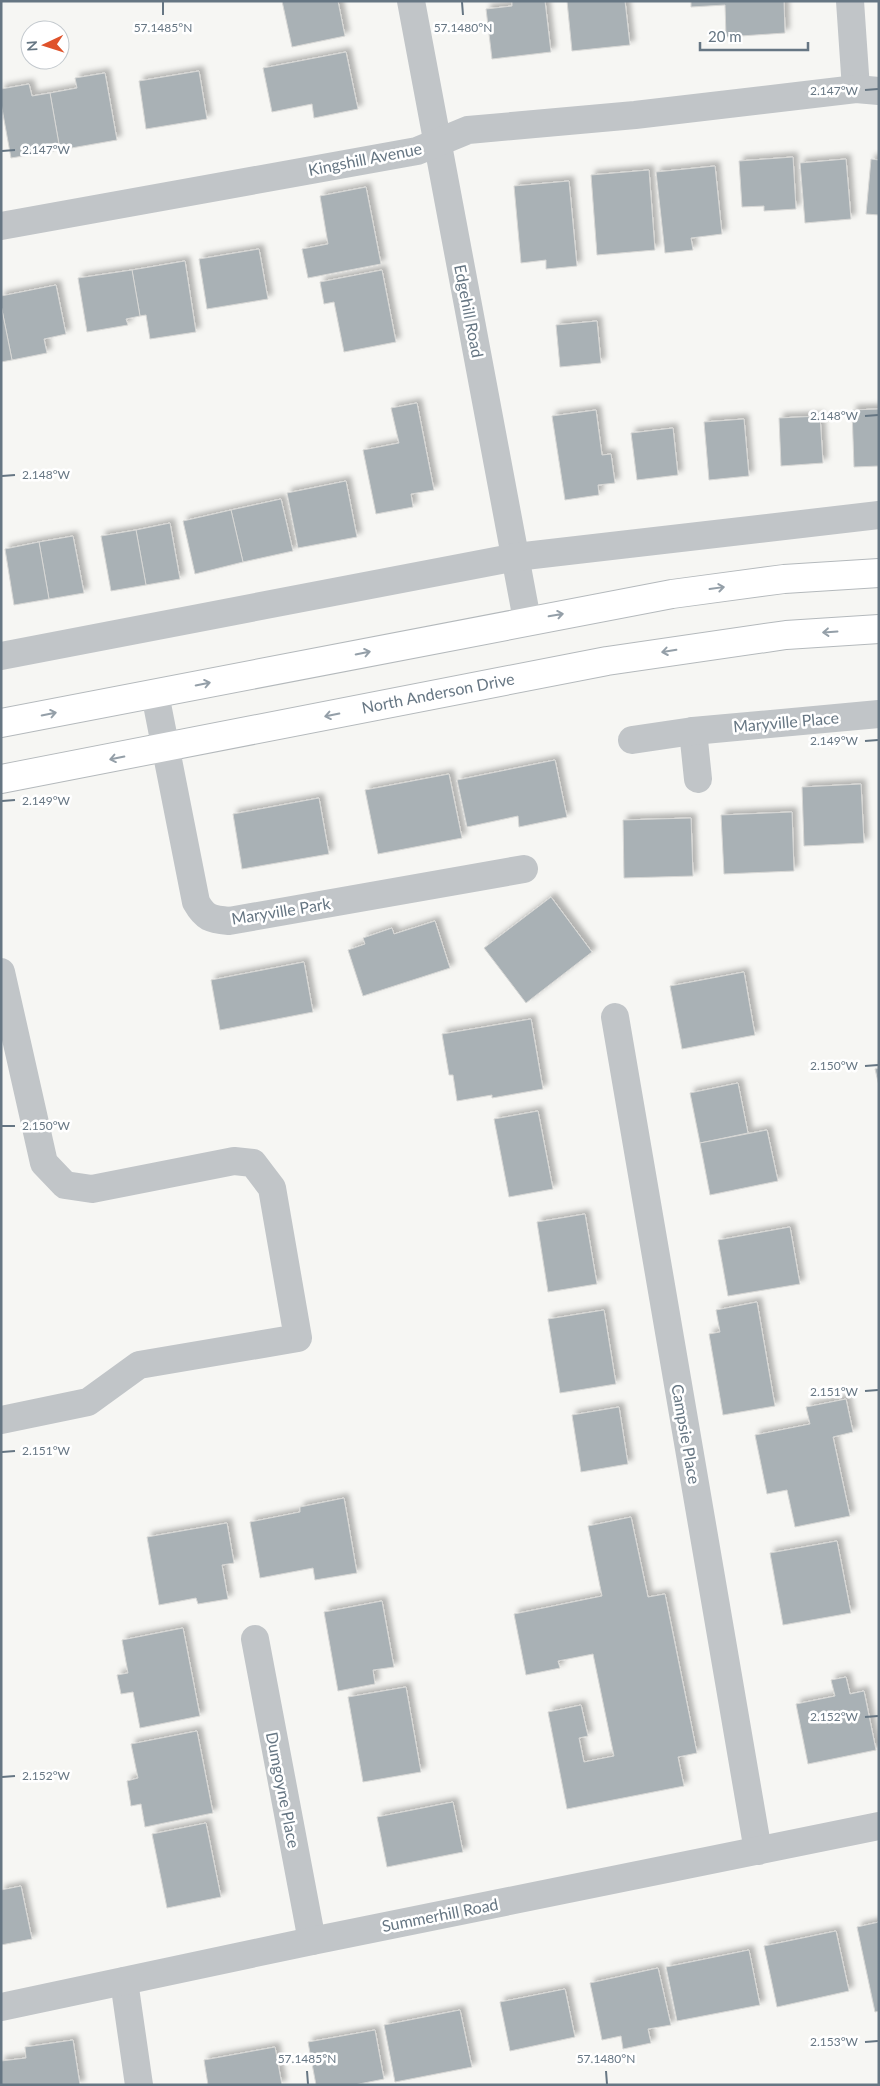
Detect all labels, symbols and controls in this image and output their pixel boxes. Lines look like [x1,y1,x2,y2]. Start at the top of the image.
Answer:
north arrow [20,20,70,70]
text: 57.1485°N [134,20,192,35]
text: 57.1480°N [434,20,492,35]
scale bar [700,20,808,52]
text: 20 m [708,27,742,45]
text: N [23,40,40,52]
text: 2.147°W [810,83,859,98]
street label: Kingshill Avenue [306,138,423,179]
text: 2.147°W [22,142,71,157]
street label: Edgehill Road [451,263,488,359]
text: 2.148°W [810,408,859,423]
text: 2.148°W [22,467,71,482]
one-way arrow [708,583,724,593]
one-way arrow [548,610,564,620]
one-way arrow [822,628,838,637]
one-way arrow [661,646,677,656]
one-way arrow [354,647,370,657]
street label: North Anderson Drive [360,668,516,717]
one-way arrow [195,679,211,688]
street label: Maryville Place [732,707,840,736]
one-way arrow [41,708,57,718]
one-way arrow [325,710,341,720]
text: 2.149°W [810,733,859,748]
one-way arrow [109,753,125,763]
text: 2.149°W [22,793,71,808]
street label: Maryville Park [230,893,333,928]
text: 2.150°W [810,1058,859,1073]
text: 2.150°W [22,1118,71,1133]
street label: Campsie Place [668,1382,705,1485]
text: 2.151°W [810,1384,859,1399]
text: 2.151°W [22,1443,71,1458]
text: 2.152°W [810,1709,859,1724]
street label: Dumgoyne Place [263,1730,304,1850]
text: 2.152°W [22,1768,71,1783]
street label: Summerhill Road [380,1894,500,1935]
text: 2.153°W [810,2034,859,2049]
text: 57.1485°N [278,2051,336,2066]
text: 57.1480°N [577,2051,635,2066]

